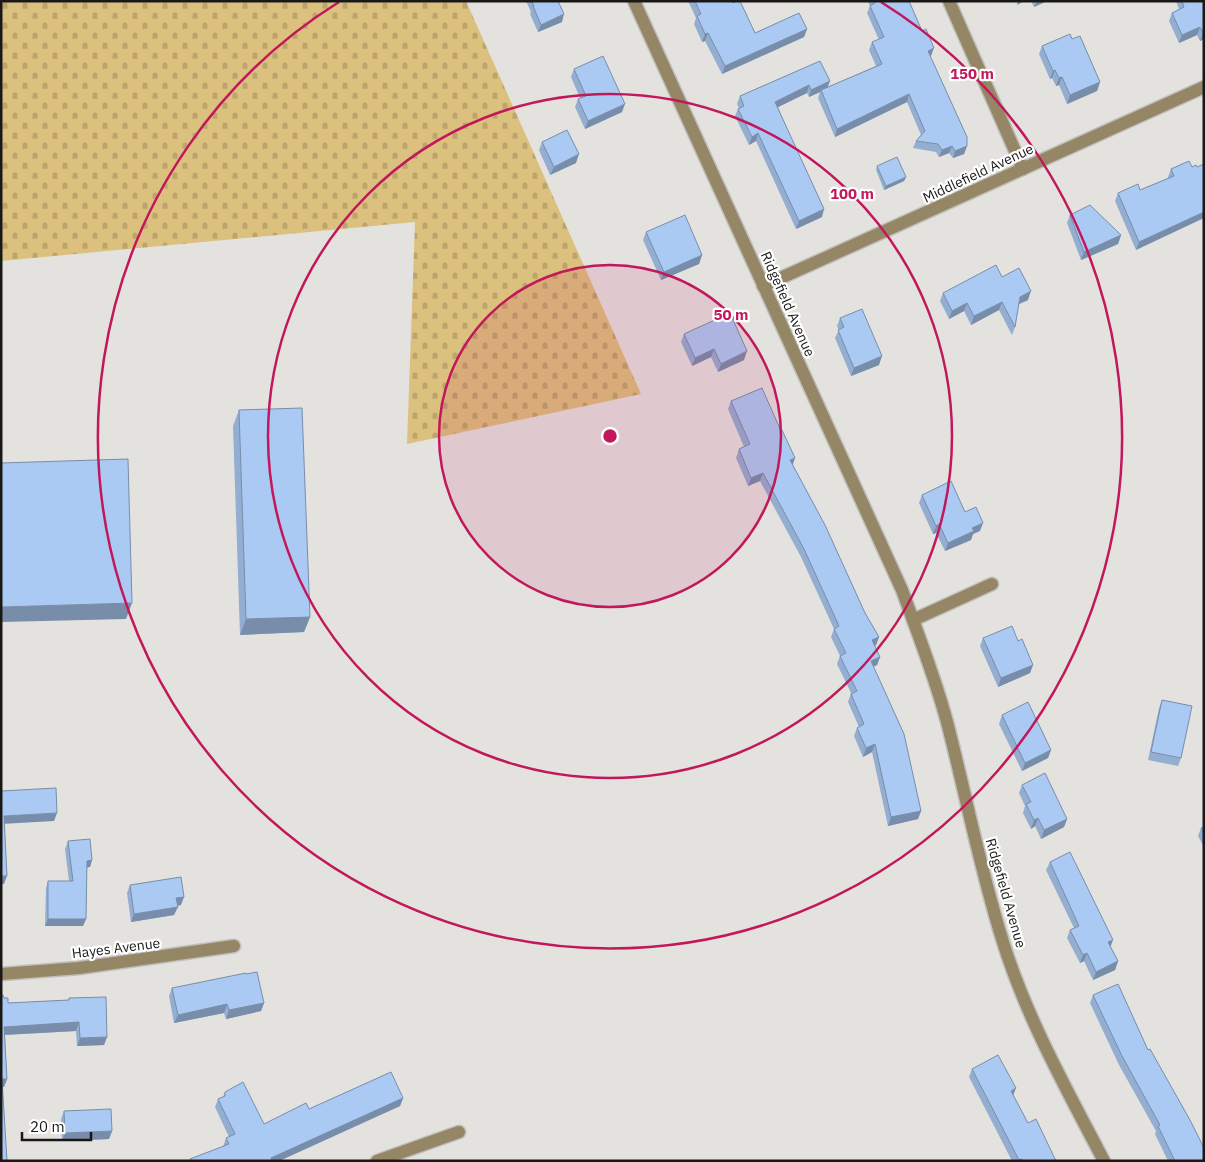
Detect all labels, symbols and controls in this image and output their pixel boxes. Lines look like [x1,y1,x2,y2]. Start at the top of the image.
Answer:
text: 150 m [950,64,994,83]
street label: Middlefield Avenue [920,139,1037,207]
text: 100 m [830,184,874,203]
street label: Ridgefield Avenue [757,249,819,360]
text: 50 m [714,305,748,324]
centre of rings [601,427,619,445]
street label: Ridgefield Avenue [982,836,1030,950]
street label: Hayes Avenue [71,934,161,962]
scale bar [22,1110,91,1142]
text: 20 m [30,1117,65,1136]

